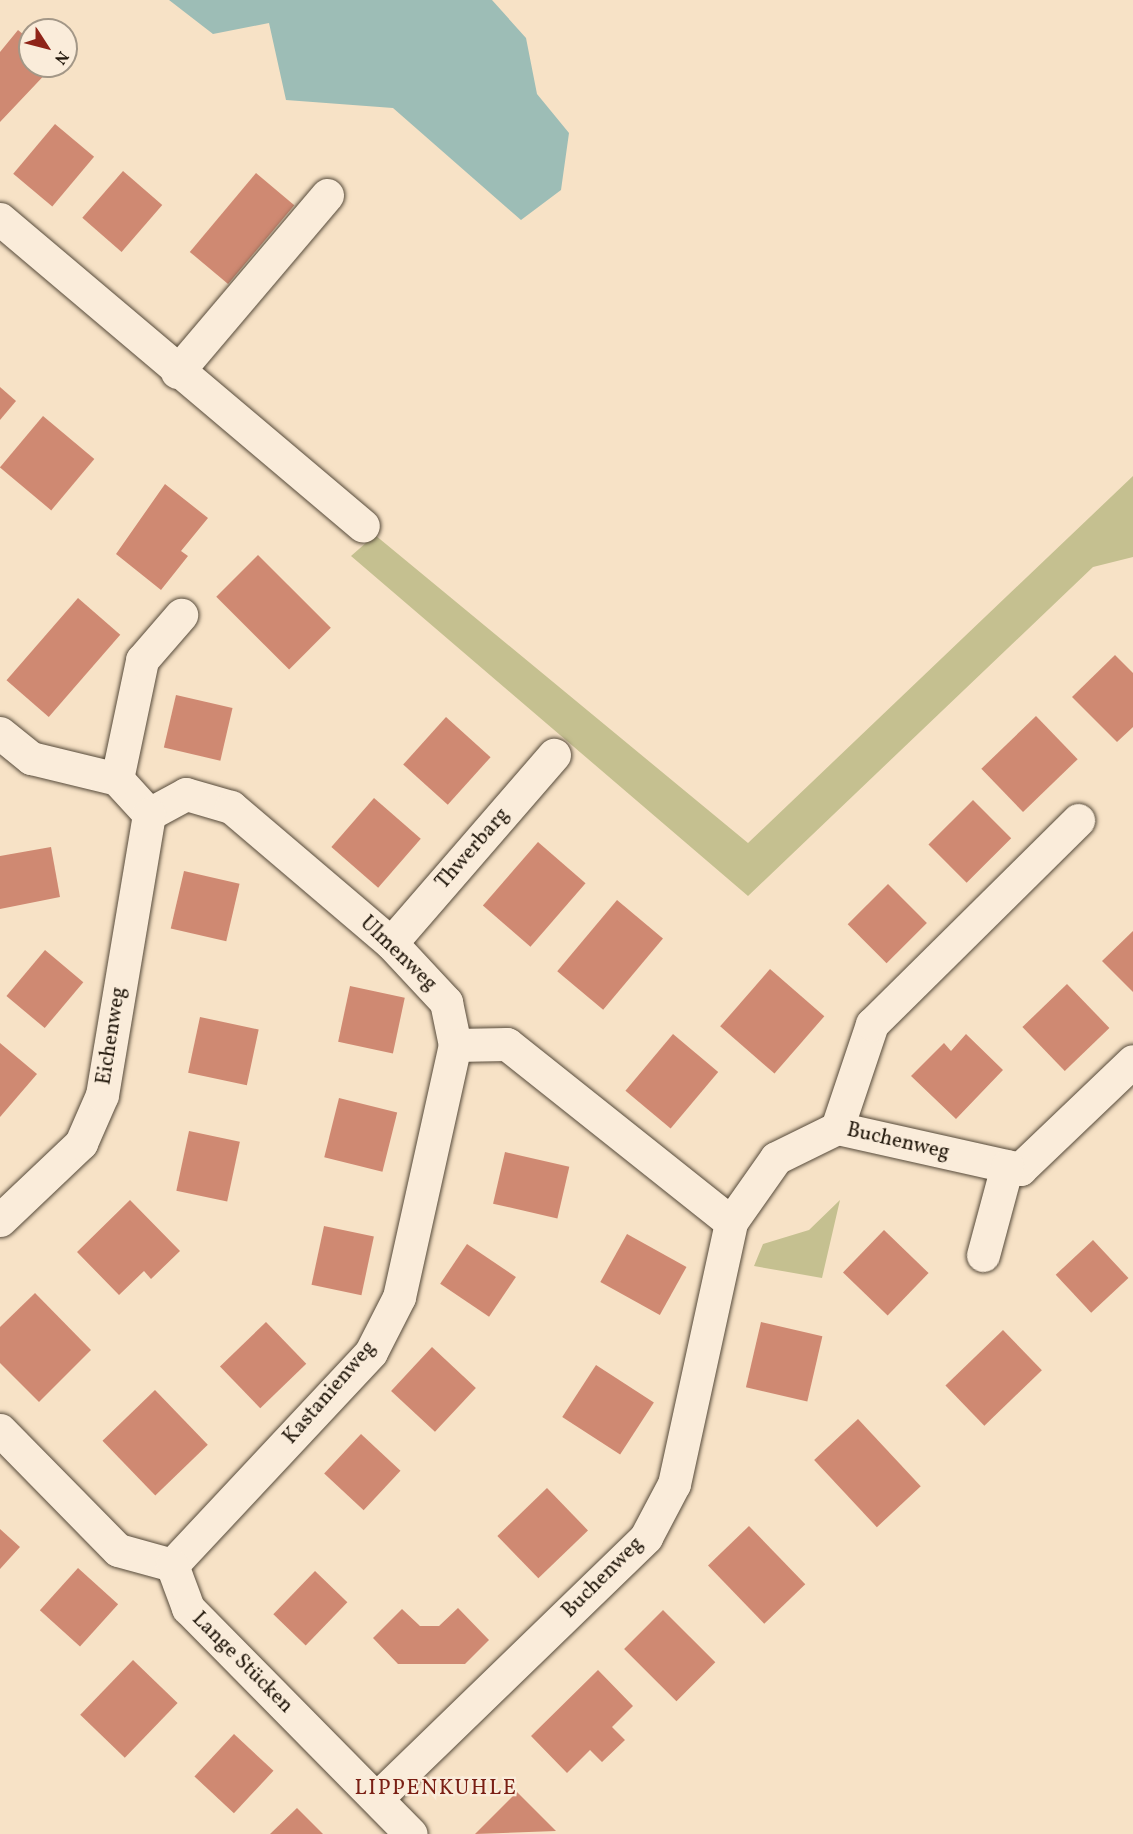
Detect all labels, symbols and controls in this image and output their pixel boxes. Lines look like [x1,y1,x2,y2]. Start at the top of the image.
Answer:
north arrow [18,18,78,78]
text: N [49,46,73,69]
street label: Thwerbarg [431,803,515,895]
street label: Ulmenweg [354,911,442,997]
street label: Eichenweg [92,985,132,1087]
street label: Buchenweg [844,1118,952,1166]
street label: Kastanienweg [278,1336,382,1450]
street label: Buchenweg [557,1532,649,1624]
street label: Lange Stücken [186,1607,298,1719]
district label: LIPPENKUHLE [355,1776,517,1802]

